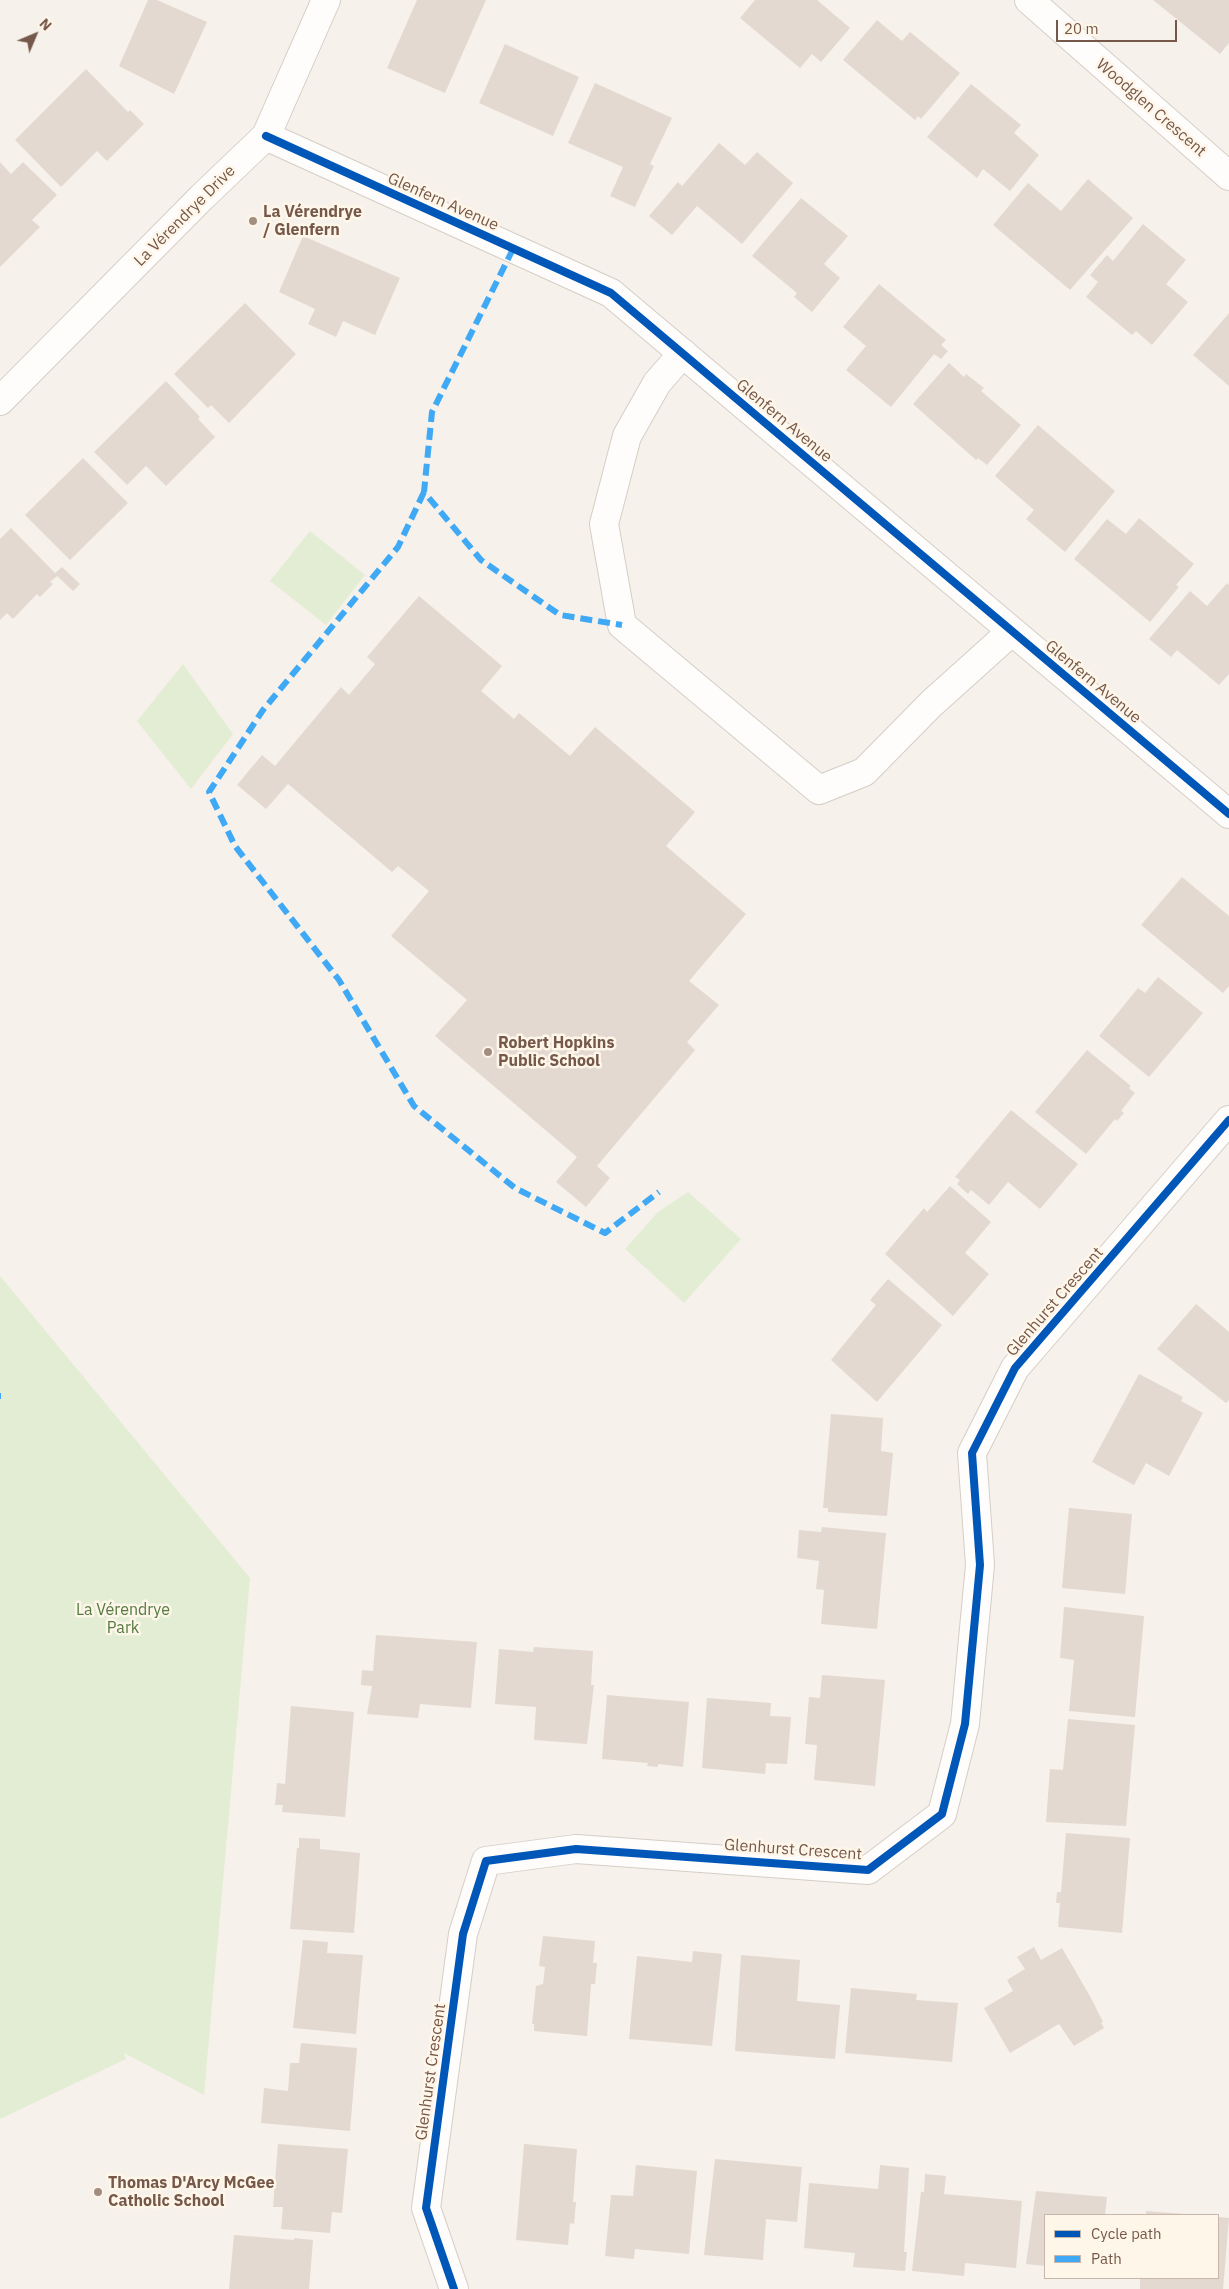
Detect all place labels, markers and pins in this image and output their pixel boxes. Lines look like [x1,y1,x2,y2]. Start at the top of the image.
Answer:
place label: La Vérendrye / Glenfern [263,202,362,240]
marker: La Vérendrye / Glenfern [247,215,259,227]
place label: Robert Hopkins Public School [498,1033,614,1071]
marker: Robert Hopkins Public School [482,1046,494,1058]
place label: Thomas D'Arcy McGee Catholic School [108,2173,274,2211]
marker: Thomas D'Arcy McGee Catholic School [92,2186,104,2198]

